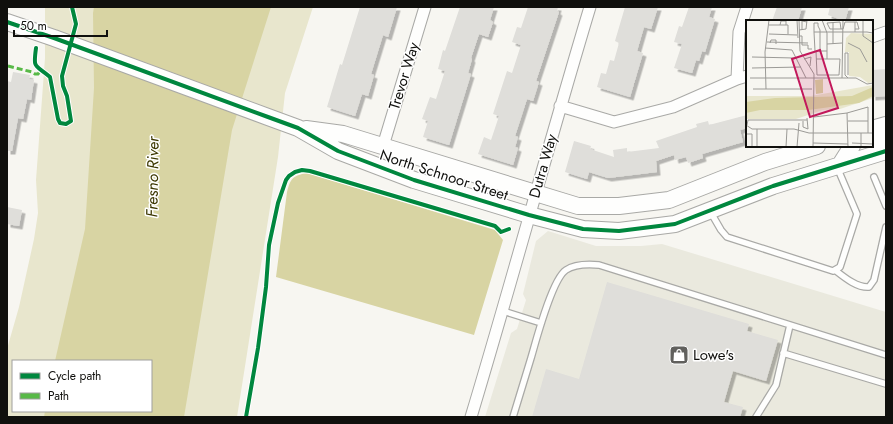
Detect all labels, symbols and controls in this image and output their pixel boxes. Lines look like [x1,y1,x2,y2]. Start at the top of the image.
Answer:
scale bar [14,12,107,38]
text: 50 m [20,17,47,35]
inset map [746,20,873,147]
street label: Trevor Way [383,39,425,112]
street label: Dutra Way [523,131,563,201]
water label: Fresno River [140,135,165,218]
street label: North Schnoor Street [377,144,511,206]
shop icon: Lowe's [668,344,690,366]
place label: Lowe's [693,344,734,366]
legend [12,360,152,412]
text: Cycle path [48,367,101,385]
text: Path [48,387,69,405]

